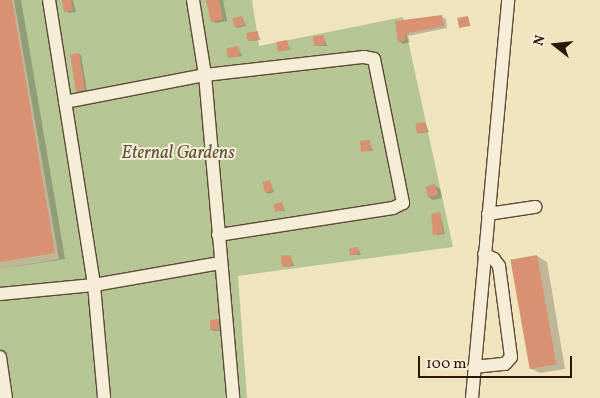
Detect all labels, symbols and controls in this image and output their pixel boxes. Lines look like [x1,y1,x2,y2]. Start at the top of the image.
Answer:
north arrow [530,20,580,70]
text: N [530,33,551,48]
park label: Eternal Gardens [121,143,235,165]
scale bar [420,346,574,378]
text: 100 m [426,354,466,375]

